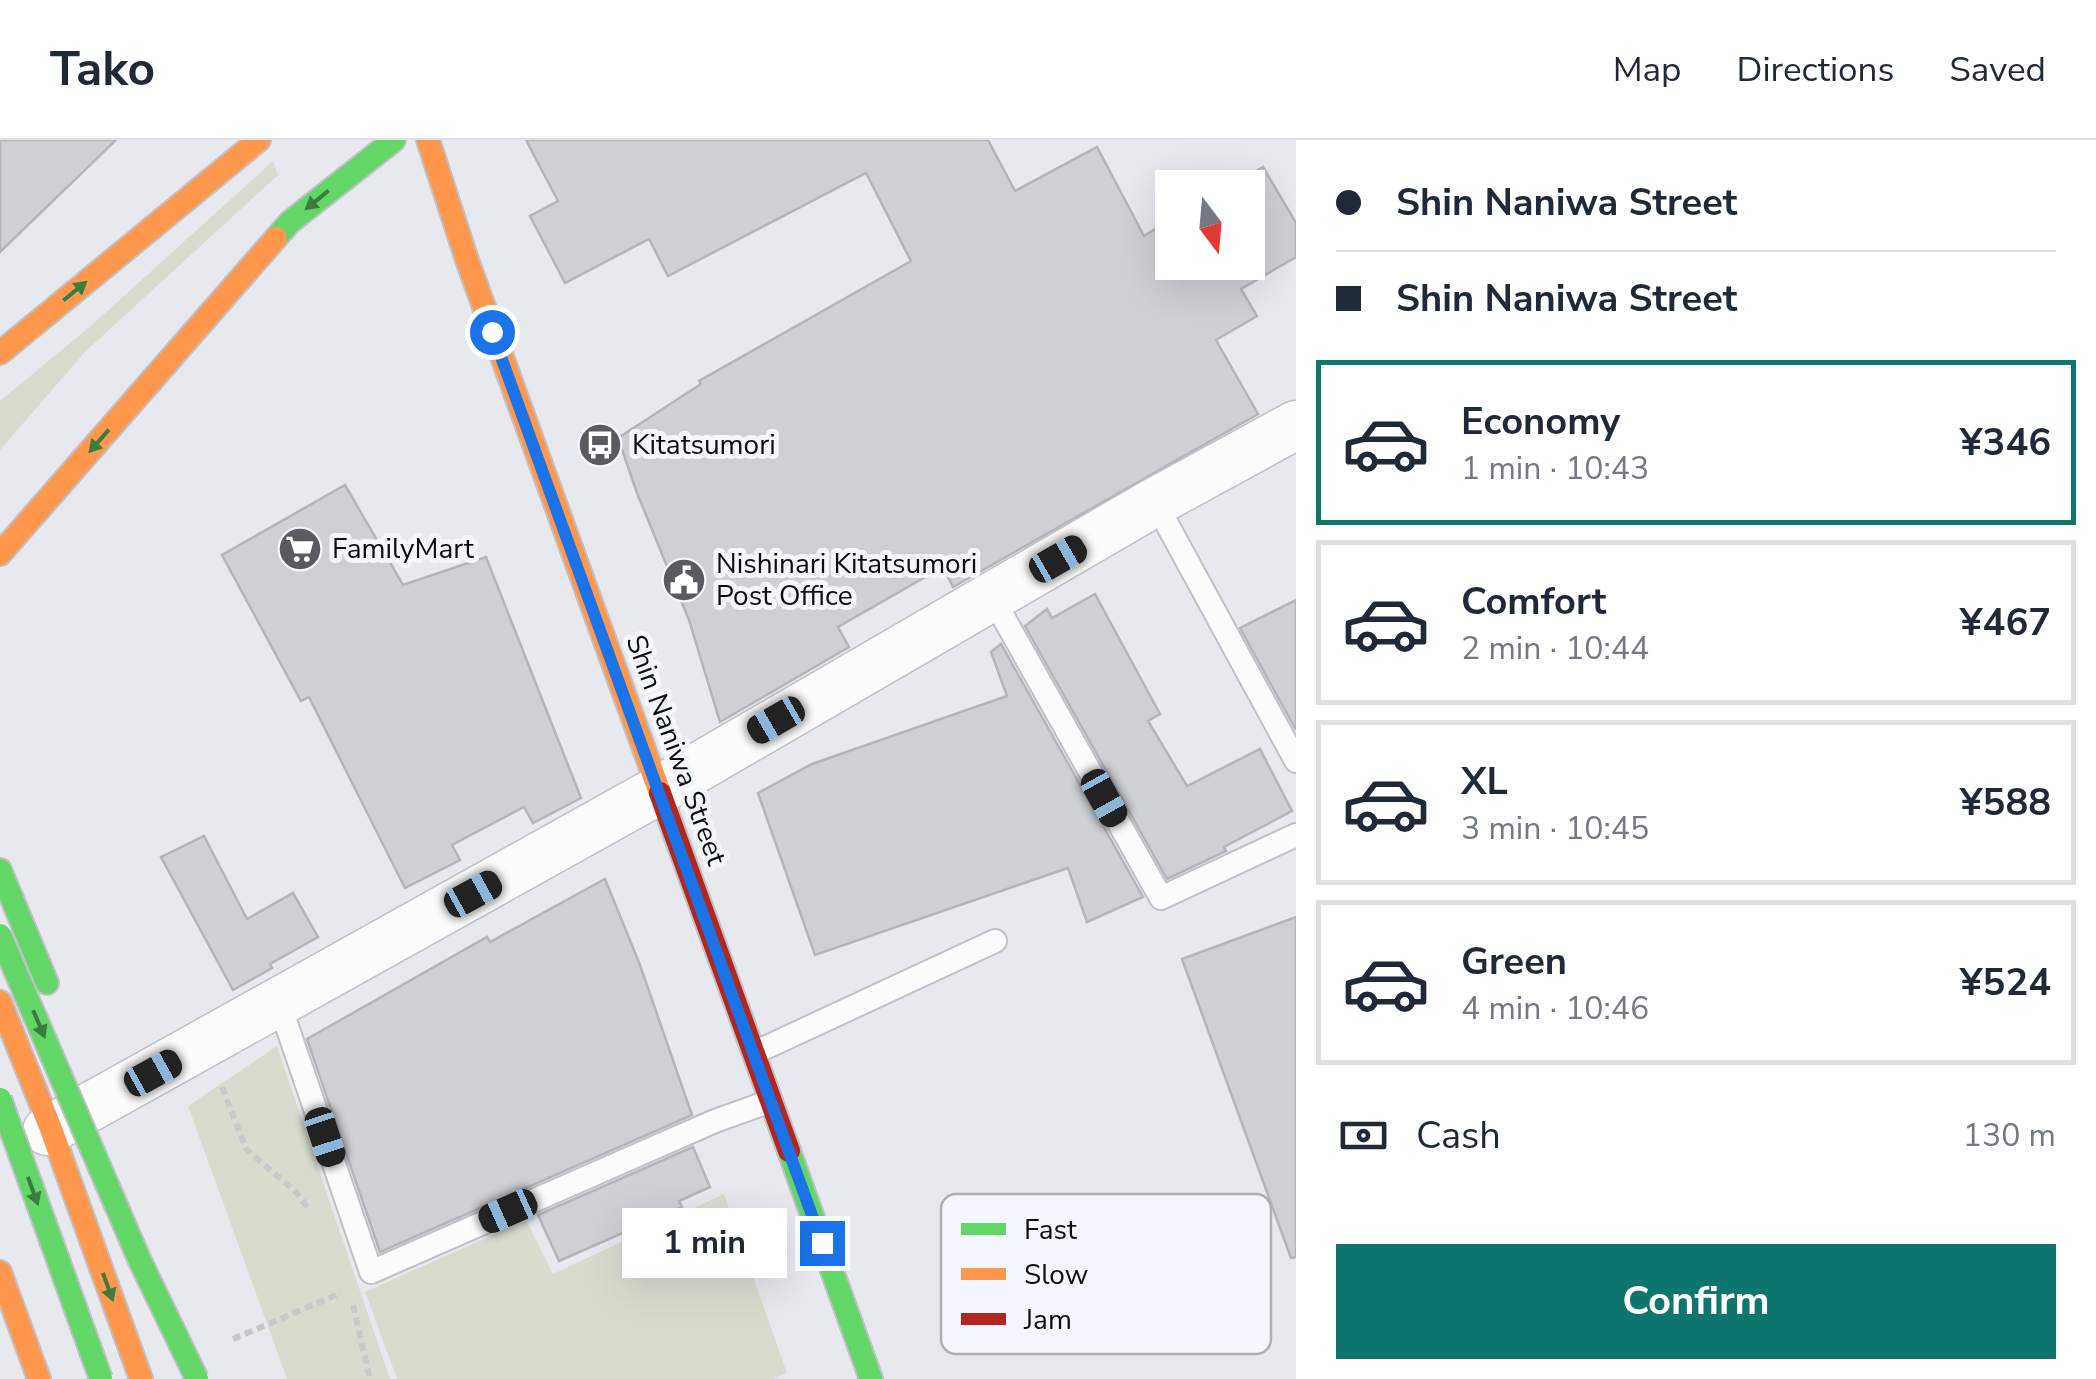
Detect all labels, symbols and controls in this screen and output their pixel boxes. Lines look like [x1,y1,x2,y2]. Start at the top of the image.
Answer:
text: Tako [50,36,155,102]
text: Map [1613,46,1682,93]
text: Directions [1737,46,1894,93]
text: Saved [1949,46,2046,93]
north arrow [1155,170,1265,280]
map controls [1155,170,1265,280]
text: Shin Naniwa Street [1396,177,1737,228]
one-way arrow [304,189,329,210]
text: Shin Naniwa Street [1396,273,1737,324]
one-way arrow [63,281,88,302]
route start [470,310,515,355]
text: Economy [1461,396,1620,447]
icon: car [1341,398,1431,488]
text: ¥346 [1960,417,2051,468]
bus stop icon: Kitatsumori [577,422,623,468]
place label: Kitatsumori [632,426,776,464]
one-way arrow [89,428,111,453]
text: 1 min · 10:43 [1461,447,1649,490]
supermarket icon: FamilyMart [277,526,323,572]
place label: FamilyMart [332,530,474,568]
car [1025,531,1091,587]
place label: Nishinari Kitatsumori Post Office [716,545,977,615]
public building icon: Nishinari Kitatsumori Post Office [661,557,707,603]
text: Comfort [1461,576,1606,627]
icon: car [1341,578,1431,668]
text: ¥467 [1960,597,2051,648]
text: 2 min · 10:44 [1461,627,1649,670]
street label: Shin Naniwa Street [617,630,735,871]
car [743,692,809,748]
text: XL [1461,756,1508,807]
icon: car [1341,758,1431,848]
car [1076,764,1132,832]
text: ¥588 [1960,777,2051,828]
text: 3 min · 10:45 [1461,807,1649,850]
car [439,866,507,922]
text: Green [1461,936,1567,987]
icon: car [1341,938,1431,1028]
text: ¥524 [1960,957,2051,1008]
text: 4 min · 10:46 [1461,987,1649,1030]
one-way arrow [31,1009,47,1039]
car [119,1045,187,1101]
car [301,1104,349,1170]
icon: cash [1336,1108,1391,1163]
text: Cash [1416,1110,1501,1161]
text: 130 m [1963,1114,2056,1157]
one-way arrow [26,1176,41,1206]
car [474,1185,542,1237]
legend [941,1194,1271,1354]
callout: 1 min [622,1208,787,1278]
text: Fast [1024,1211,1077,1249]
text: 1 min [663,1221,746,1264]
route end [800,1221,845,1266]
button: Confirm [1336,1244,2056,1359]
text: Slow [1024,1256,1088,1294]
one-way arrow [101,1272,116,1302]
text: Jam [1023,1301,1072,1339]

